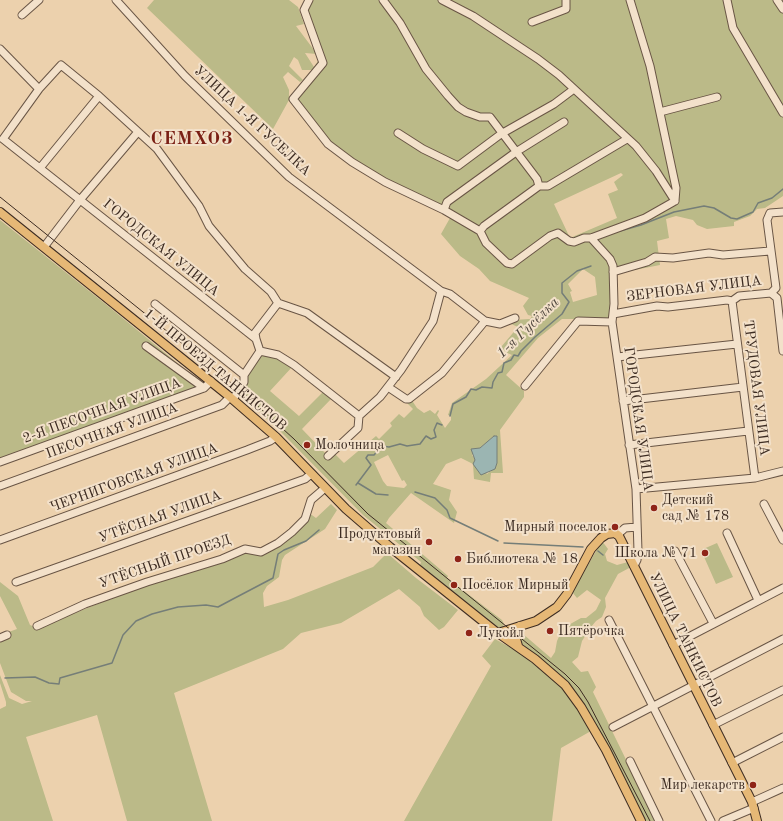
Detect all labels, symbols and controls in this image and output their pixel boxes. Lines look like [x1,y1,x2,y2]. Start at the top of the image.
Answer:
street label: УЛИЦА 1-Я ГУСЕЛКА [190,62,314,180]
district label: СЕМХОЗ [151,128,233,150]
street label: ГОРОДСКАЯ УЛИЦА [99,196,223,300]
street label: ЗЕРНОВАЯ УЛИЦА [625,272,763,306]
water label: 1-я Гусёлка [493,294,563,362]
street label: 1-Й ПРОЕЗД ТАНКИСТОВ [140,305,290,435]
street label: ТРУДОВАЯ УЛИЦА [739,319,773,457]
street label: ГОРОДСКАЯ УЛИЦА [620,346,656,492]
street label: 2-Я ПЕСОЧНАЯ УЛИЦА [21,375,183,447]
street label: ПЕСОЧНАЯ УЛИЦА [44,399,180,463]
place label: Молочница [315,437,384,453]
street label: ЧЕРНИГОВСКАЯ УЛИЦА [48,440,220,516]
marker: Молочница [302,440,312,450]
street label: УТЁСНАЯ УЛИЦА [96,487,224,547]
place label: Детский сад № 178 [662,492,729,524]
marker: Детский сад № 178 [649,503,659,513]
place label: Мирный поселок [504,519,607,535]
marker: Мирный поселок [610,522,620,532]
place label: Продуктовый магазин [338,526,421,558]
street label: УТЁСНЫЙ ПРОЕЗД [97,532,233,592]
marker: Продуктовый магазин [424,537,434,547]
place label: Школа № 71 [615,545,697,561]
marker: Школа № 71 [700,548,710,558]
place label: Библиотека № 18 [466,551,578,567]
marker: Библиотека № 18 [453,554,463,564]
street label: УЛИЦА ТАНКИСТОВ [645,570,725,710]
place label: Посёлок Мирный [462,577,568,593]
marker: Посёлок Мирный [449,580,459,590]
place label: Пятёрочка [558,623,624,639]
place label: Лукойл [477,625,524,641]
marker: Пятёрочка [545,626,555,636]
marker: Лукойл [464,628,474,638]
place label: Мир лекарств [660,777,745,793]
marker: Мир лекарств [748,780,758,790]

